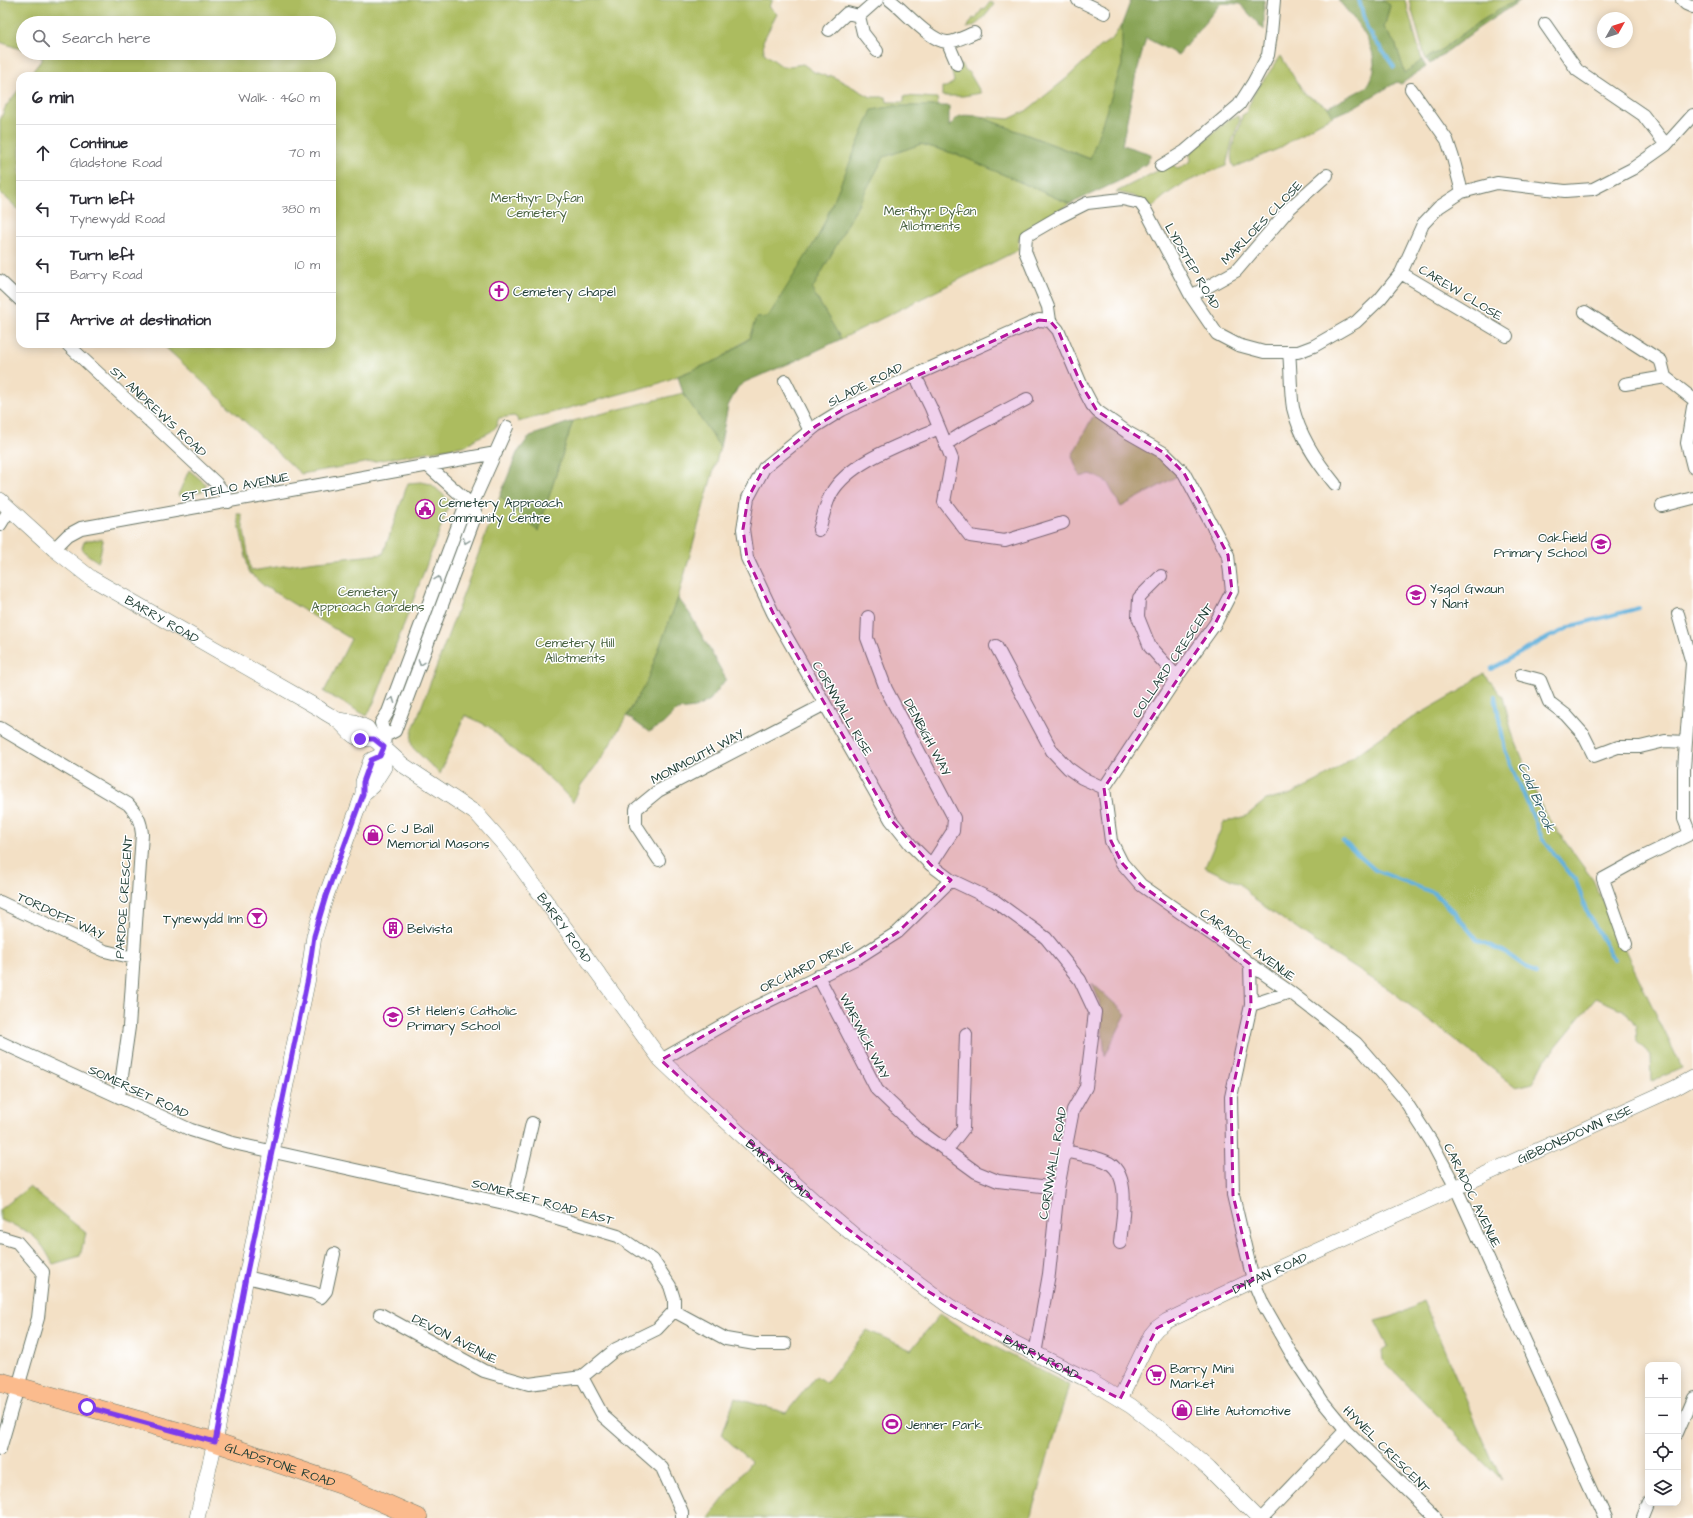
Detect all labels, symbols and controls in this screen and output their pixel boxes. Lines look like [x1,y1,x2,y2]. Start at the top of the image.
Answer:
north arrow [1597,12,1633,48]
search box [16,16,336,60]
icon: search [30,27,52,49]
text: Search here [62,28,151,49]
text: 6 min [32,86,74,110]
text: Walk · 460 m [238,89,320,107]
text: Continue [70,133,128,154]
icon: ahead [32,142,54,164]
text: 70 m [288,144,320,162]
text: Gladstone Road [70,154,162,172]
street label: MARLOES CLOSE [1217,177,1307,269]
text: Turn left [70,189,134,210]
park label: Merthyr Dyfan Cemetery [491,189,584,223]
icon: left [32,198,54,220]
text: 380 m [281,200,320,218]
park label: Merthyr Dyfan Allotments [884,202,977,235]
text: Tynewydd Road [70,210,165,228]
street label: LYDSTEP ROAD [1160,220,1224,313]
text: Turn left [70,245,134,266]
icon: left [32,254,54,276]
text: 10 m [295,256,320,274]
street label: CAREW CLOSE [1415,261,1506,325]
text: Barry Road [70,266,142,284]
church icon: Cemetery chapel [488,280,510,302]
place label: Cemetery chapel [513,283,616,302]
icon: arrive [32,310,54,332]
text: Arrive at destination [70,310,211,331]
street label: SLADE ROAD [825,358,906,411]
street label: ST ANDREW'S ROAD [106,362,211,462]
street label: ST TEILO AVENUE [180,468,291,506]
place label: Cemetery Approach Community Centre [439,494,563,528]
public building icon: Cemetery Approach Community Centre [414,498,436,520]
place label: Oakfield Primary School [1494,529,1587,563]
school or university icon: Oakfield Primary School [1590,533,1612,555]
one-way arrow [463,538,471,545]
one-way arrow [433,575,441,582]
place label: Ysgol Gwaun Y Nant [1430,580,1504,613]
park label: Cemetery Approach Gardens [311,583,425,616]
school or university icon: Ysgol Gwaun Y Nant [1405,584,1427,606]
street label: BARRY ROAD [121,591,203,648]
street label: COLLARD CRESCENT [1128,599,1218,721]
park label: Cemetery Hill Allotments [535,634,615,667]
street label: CORNWALL RISE [808,658,877,759]
one-way arrow [417,660,426,667]
street label: DENBIGH WAY [899,696,955,779]
one-way arrow [387,697,396,704]
street label: MONMOUTH WAY [648,725,747,789]
route end [351,730,369,748]
water label: Cold Brook [1512,759,1560,836]
place label: C J Ball Memorial Masons [387,820,490,853]
shop icon: C J Ball Memorial Masons [362,824,384,846]
street label: PARDOE CRESCENT [111,834,137,959]
street label: TORDOFF WAY [14,888,107,944]
street label: BARRY ROAD [532,889,596,968]
street label: CARADOC AVENUE [1196,904,1299,986]
bar icon: Tynewydd Inn [246,907,268,929]
place label: Tynewydd Inn [163,910,243,929]
building icon: Belvista [382,917,404,939]
place label: Belvista [407,920,453,938]
street label: ORCHARD DRIVE [757,936,856,997]
street label: WARWICK WAY [835,991,893,1082]
place label: St Helen's Catholic Primary School [407,1002,517,1036]
school or university icon: St Helen's Catholic Primary School [382,1006,404,1028]
street label: SOMERSET ROAD [85,1061,192,1123]
street label: GIBBONSDOWN RISE [1514,1100,1636,1169]
street label: CORNWALL ROAD [1034,1105,1072,1221]
street label: BARRY ROAD [741,1135,815,1205]
street label: CARADOC AVENUE [1439,1140,1505,1251]
street label: SOMERSET ROAD EAST [470,1174,617,1230]
street label: DYFAN ROAD [1229,1248,1311,1299]
street label: DEVON AVENUE [409,1310,501,1368]
street label: BARRY ROAD [999,1330,1082,1384]
place label: Barry Mini Market [1170,1360,1234,1393]
map controls [1645,1362,1681,1506]
button: + [1645,1362,1681,1398]
supermarket icon: Barry Mini Market [1145,1364,1167,1386]
route start [78,1398,96,1416]
button: − [1645,1398,1681,1434]
shop icon: Elite Automotive [1171,1399,1193,1421]
place label: Elite Automotive [1196,1402,1291,1420]
street label: HYWEL CRESCENT [1339,1402,1435,1498]
sports icon: Jenner Park [881,1413,903,1435]
place label: Jenner Park [906,1416,982,1434]
button: locate [1645,1434,1681,1470]
street label: GLADSTONE ROAD [222,1438,338,1492]
button: layers [1645,1470,1681,1506]

